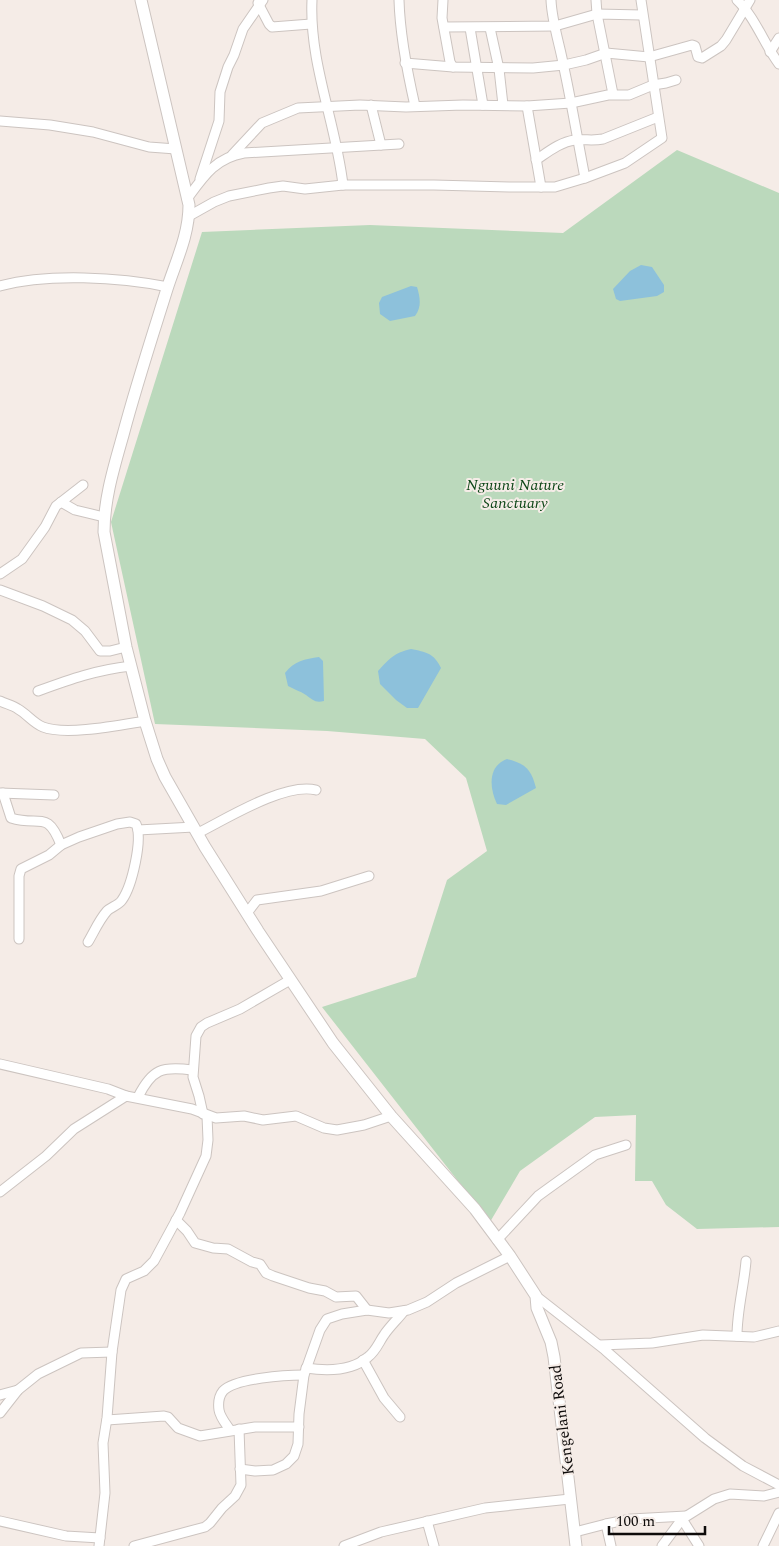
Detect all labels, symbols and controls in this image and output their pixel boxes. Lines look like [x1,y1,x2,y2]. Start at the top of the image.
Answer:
park label: Nguuni Nature Sanctuary [466,473,564,515]
street label: Kengelani Road [543,1363,581,1477]
scale bar [609,1504,705,1536]
text: 100 m [616,1510,655,1533]

